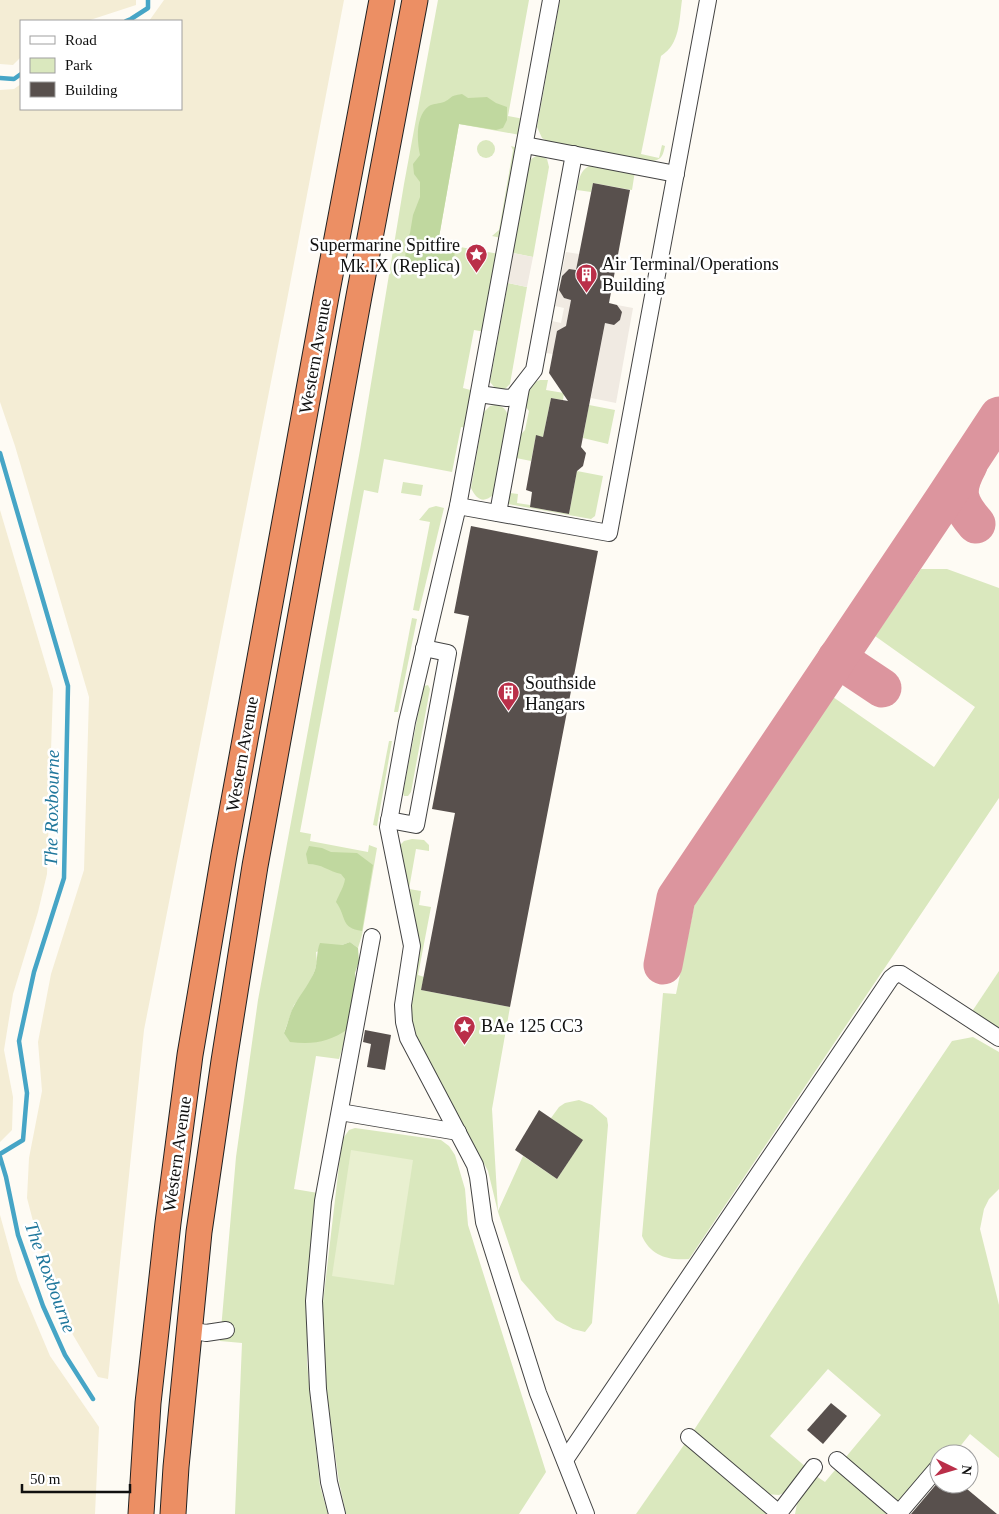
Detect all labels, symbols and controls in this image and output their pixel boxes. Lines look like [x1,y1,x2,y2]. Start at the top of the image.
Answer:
legend [20,20,182,110]
text: Road [65,32,97,48]
text: Park [65,57,93,73]
text: Building [65,82,118,98]
place label: Supermarine Spitfire Mk.IX (Replica) [310,235,460,277]
place icon: Supermarine Spitfire Mk.IX (Replica) [464,243,488,274]
place label: Air Terminal/Operations Building [602,254,779,295]
building icon: Air Terminal/Operations Building [574,262,598,293]
street label: Western Avenue [295,297,335,415]
place label: Southside Hangars [525,673,596,714]
building icon: Southside Hangars [497,681,521,712]
street label: Western Avenue [222,695,262,813]
water label: The Roxbourne [40,750,63,866]
place icon: BAe 125 CC3 [453,1014,477,1045]
place label: BAe 125 CC3 [481,1016,583,1036]
street label: Western Avenue [159,1095,195,1213]
water label: The Roxbourne [21,1219,80,1336]
north arrow [929,1444,979,1494]
scale bar [22,1462,130,1494]
text: N [959,1464,974,1476]
text: 50 m [30,1471,61,1487]

